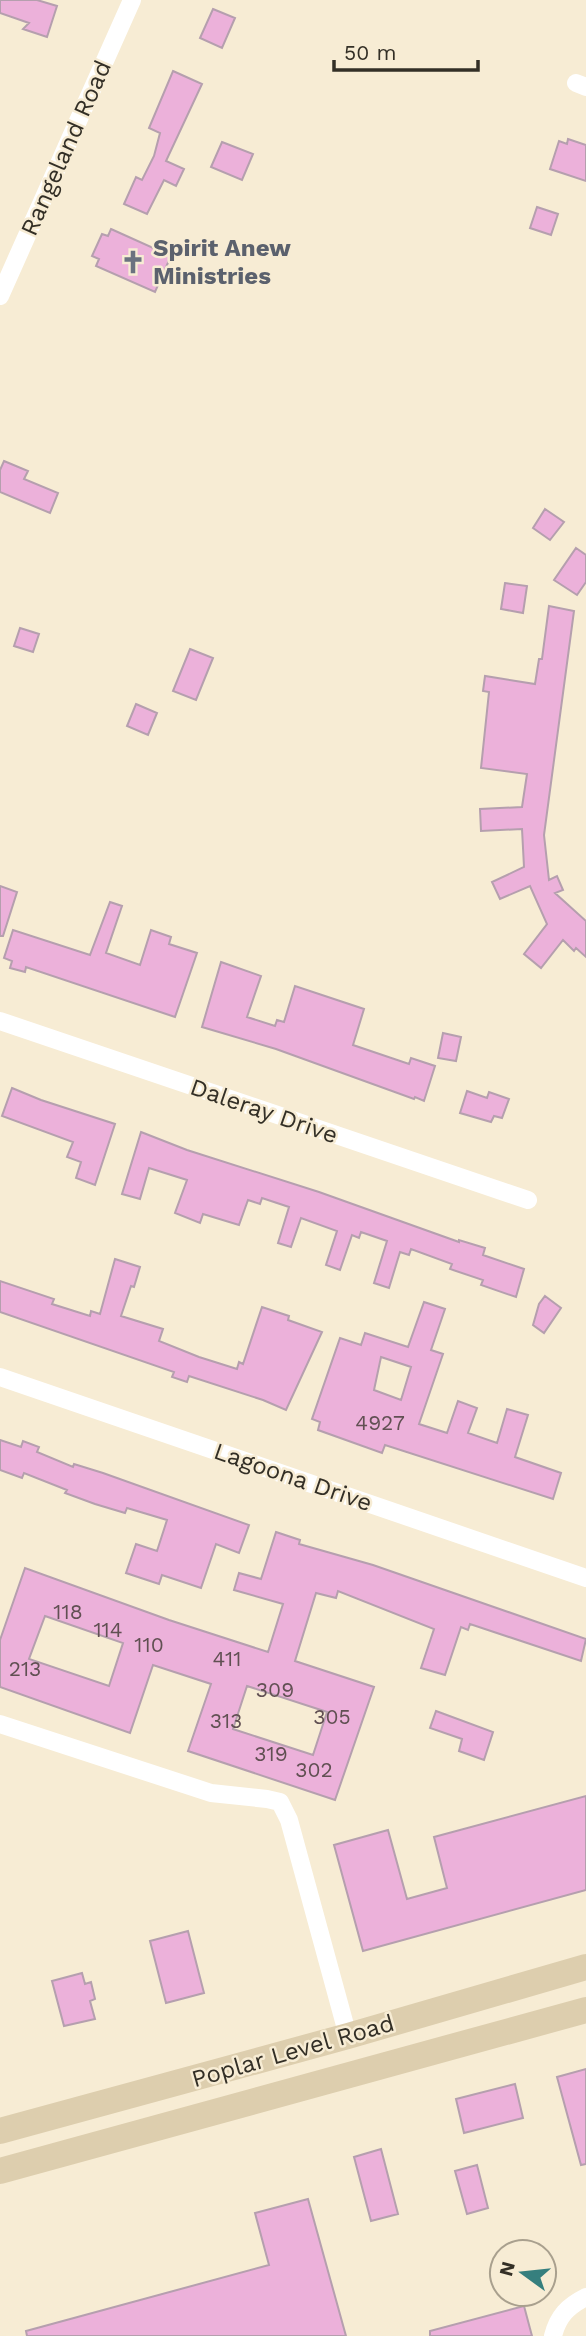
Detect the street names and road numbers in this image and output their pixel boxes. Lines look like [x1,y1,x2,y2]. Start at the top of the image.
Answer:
street label: Rangeland Road [15,56,117,240]
street label: Daleray Drive [187,1073,341,1149]
street label: Lagoona Drive [210,1437,376,1517]
street label: Poplar Level Road [189,2009,397,2093]

